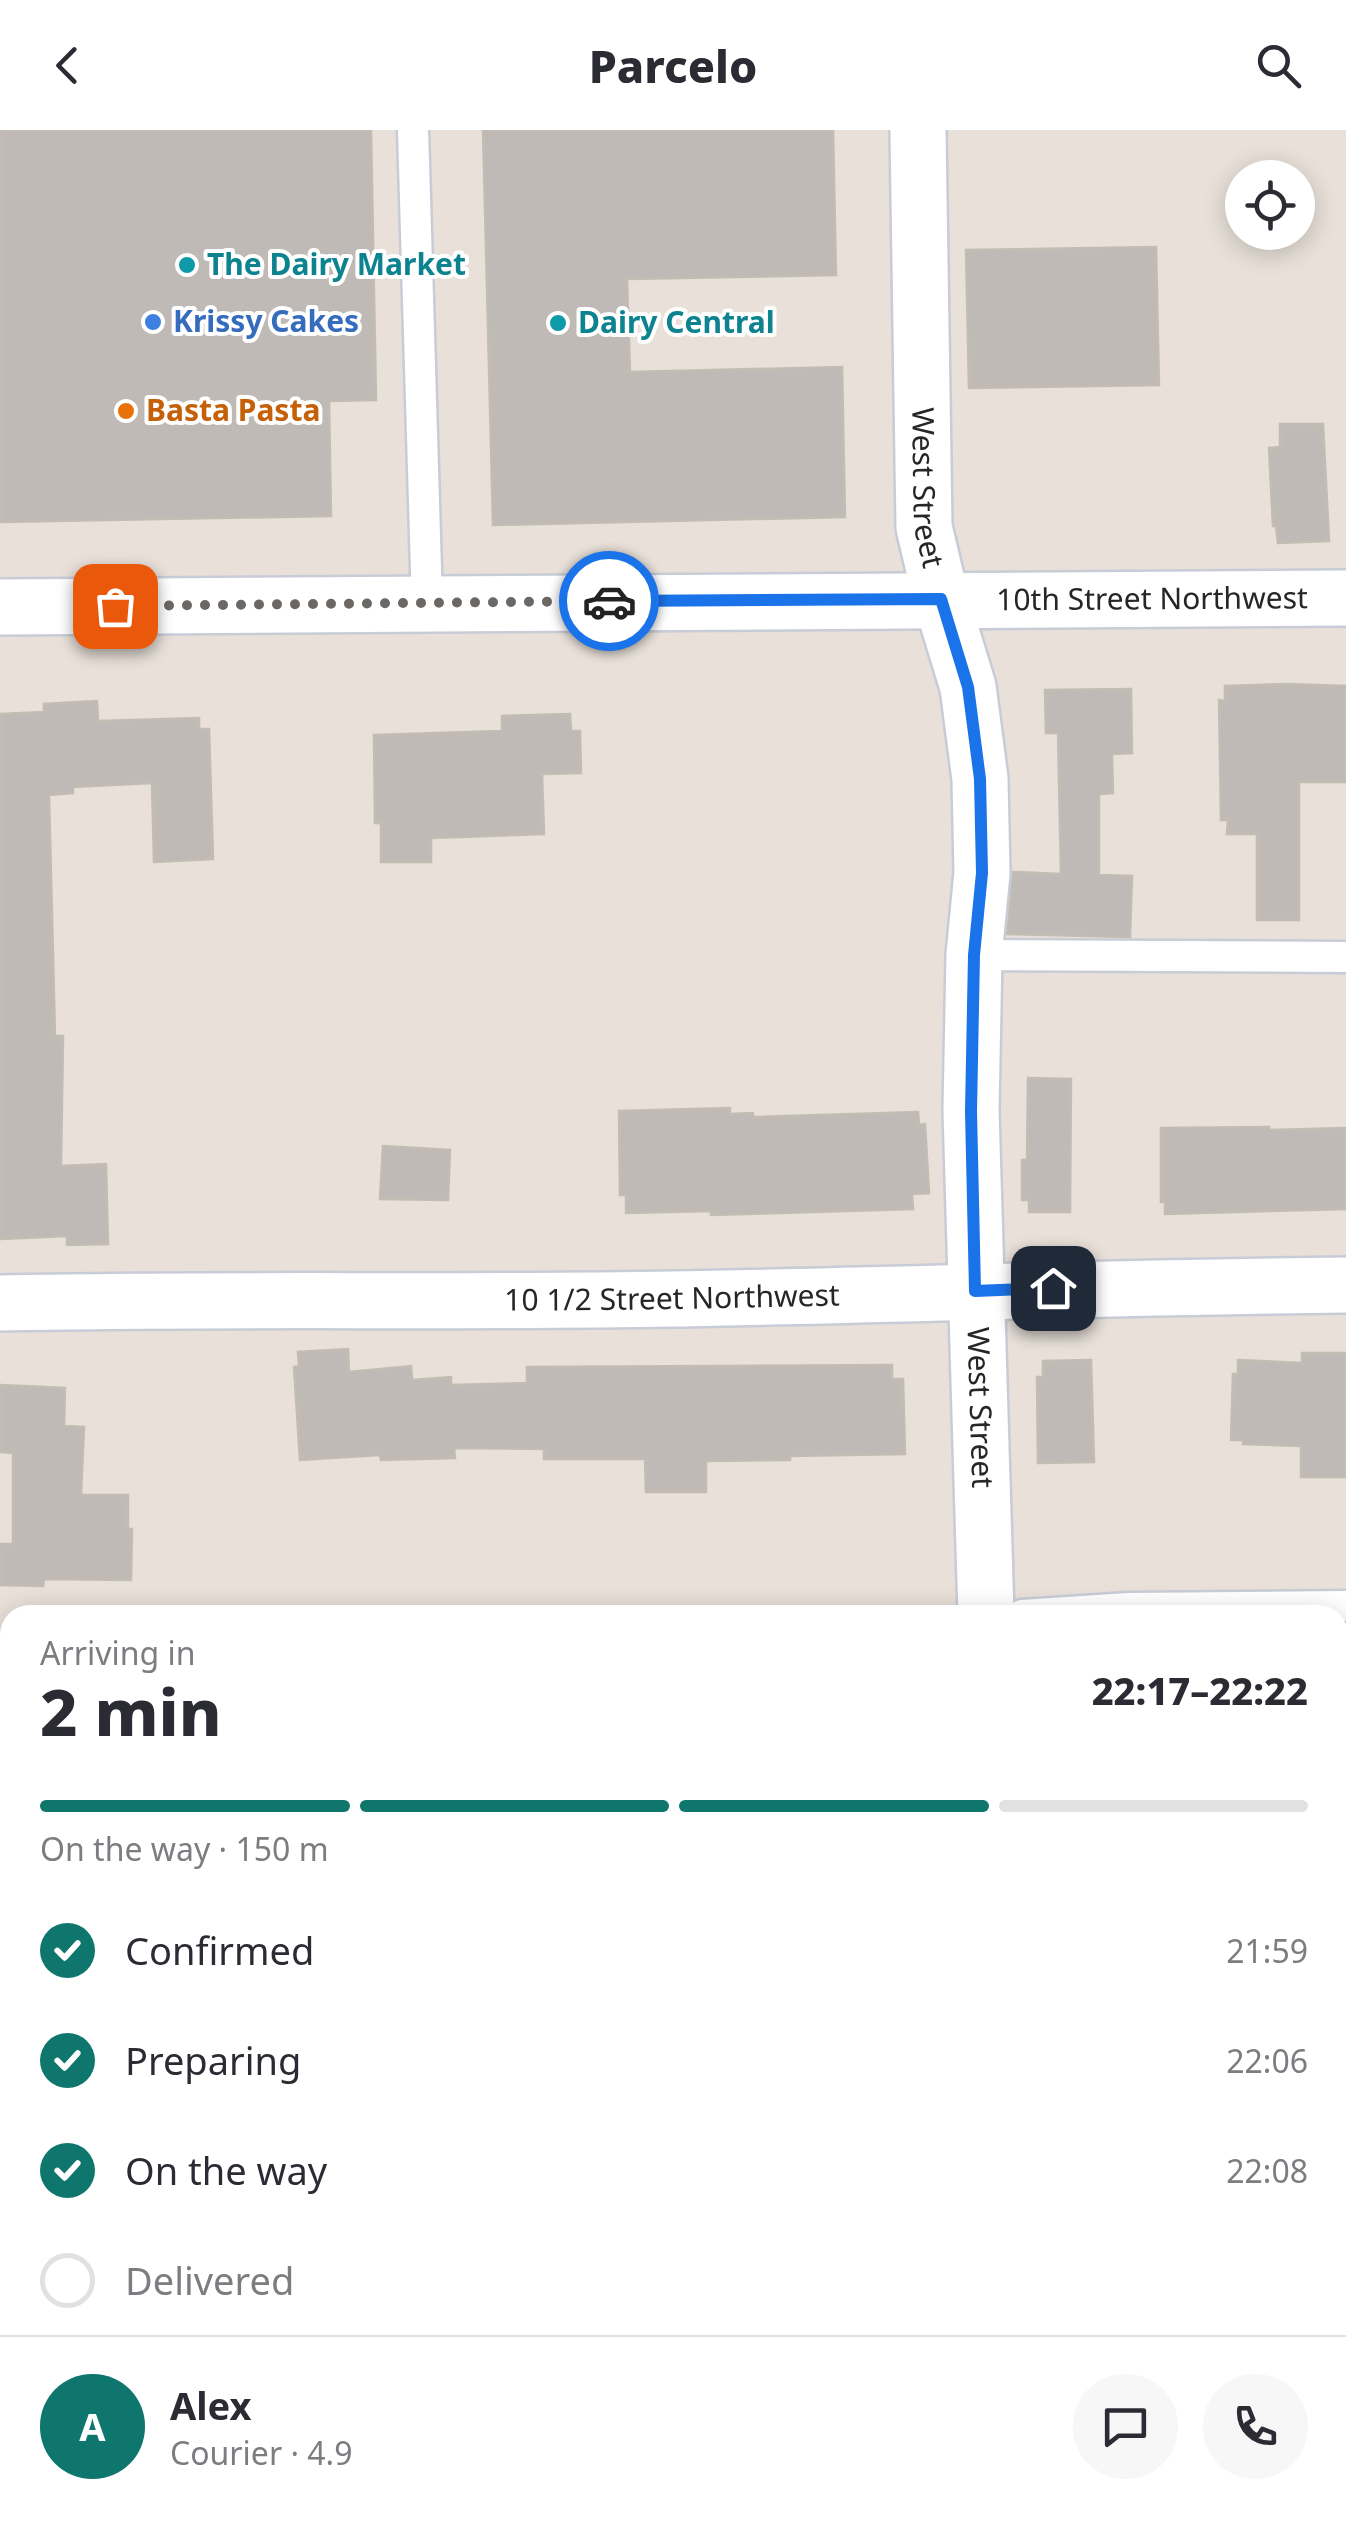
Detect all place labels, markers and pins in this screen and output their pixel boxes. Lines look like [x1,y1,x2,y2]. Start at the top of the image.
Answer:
place label: The Dairy Market [207,243,466,284]
marker: The Dairy Market [176,254,198,276]
place label: Krissy Cakes [173,300,359,341]
place label: Dairy Central [578,301,775,342]
marker: Krissy Cakes [142,311,164,333]
marker: Dairy Central [547,312,569,334]
place label: Basta Pasta [146,389,320,430]
marker: Basta Pasta [115,400,137,422]
pin [73,564,158,649]
pin [1011,1246,1096,1331]

